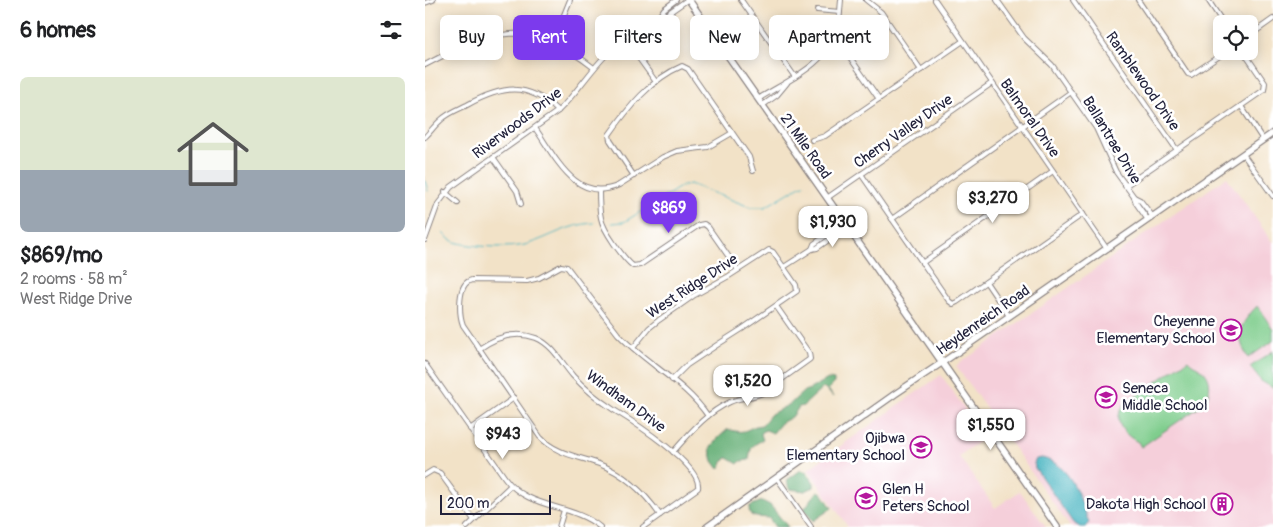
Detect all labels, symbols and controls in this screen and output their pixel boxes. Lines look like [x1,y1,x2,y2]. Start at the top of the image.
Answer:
chip: Buy [440,15,503,60]
chip: Rent [513,15,585,60]
chip: Filters [595,15,680,60]
chip: New [690,15,759,60]
chip: Apartment [769,15,889,60]
map controls [1213,15,1258,60]
button: locate [1213,15,1258,60]
icon: filters [377,16,405,44]
text: 6 homes [20,17,96,44]
street label: Ramblewood Drive [1101,28,1184,135]
street label: Balmoral Drive [996,75,1064,162]
street label: Riverwoods Drive [469,83,566,163]
street label: Cherry Valley Drive [850,90,957,173]
street label: Ballantrae Drive [1078,93,1145,188]
icon: home [168,109,258,199]
street label: 21 Mile Road [776,110,835,183]
pin: $3,270 [952,182,1034,224]
text: $3,270 [968,188,1018,208]
pin: $869 [639,192,699,234]
text: $869 [652,198,686,218]
pin: $1,930 [792,206,874,248]
text: $1,930 [809,212,857,232]
text: $869/mo [20,242,102,269]
street label: West Ridge Drive [643,250,742,323]
text: 2 rooms · 58 m² [20,269,128,289]
street label: Heydenreich Road [933,281,1034,360]
text: West Ridge Drive [20,289,132,309]
place label: Cheyenne Elementary School [1097,312,1216,348]
school or university icon: Cheyenne Elementary School [1219,318,1243,342]
pin: $1,520 [707,364,789,407]
street label: Windham Drive [582,366,670,437]
text: $1,520 [724,371,772,391]
place label: Seneca Middle School [1122,379,1207,415]
school or university icon: Seneca Middle School [1094,385,1118,409]
pin: $1,550 [950,408,1032,451]
text: $1,550 [967,415,1015,435]
pin: $943 [473,418,533,460]
text: $943 [485,424,521,444]
place label: Ojibwa Elementary School [787,429,905,465]
school or university icon: Ojibwa Elementary School [909,435,933,459]
place label: Glen H Peters School [882,480,970,516]
school or university icon: Glen H Peters School [854,486,878,510]
scale bar [440,492,551,515]
building icon: Dakota High School [1210,492,1234,516]
text: 200 m [447,495,489,512]
place label: Dakota High School [1086,495,1206,514]

